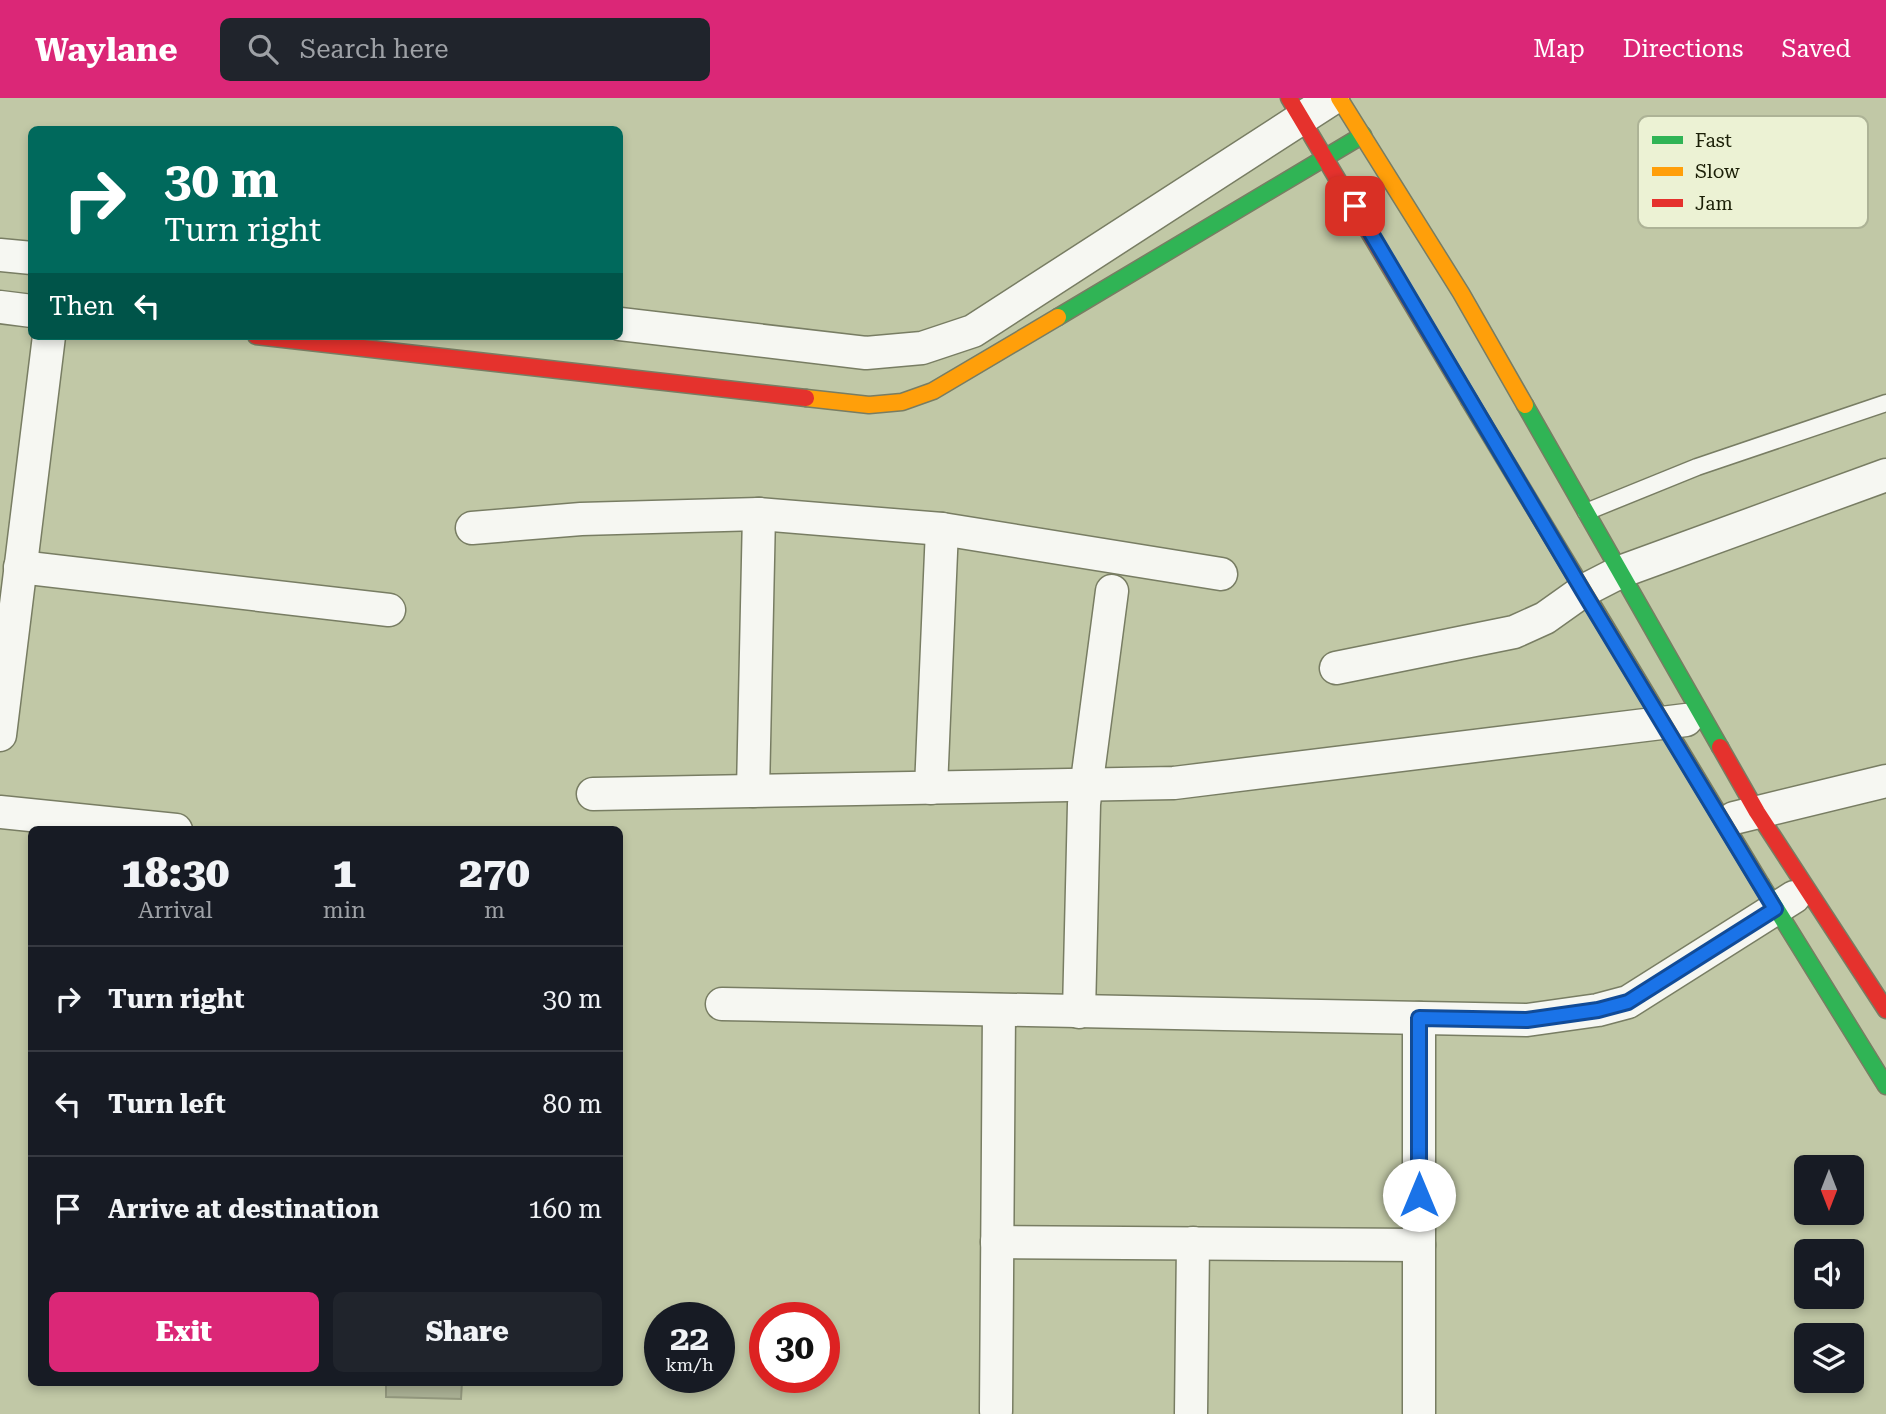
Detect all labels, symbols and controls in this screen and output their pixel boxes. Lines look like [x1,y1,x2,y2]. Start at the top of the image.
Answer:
search box [220,18,710,81]
text: Waylane [35,30,178,69]
icon: search [244,30,282,68]
text: Search here [300,34,449,64]
text: Map [1533,35,1585,63]
text: Directions [1623,35,1743,63]
text: Saved [1781,35,1851,63]
legend [1638,116,1868,228]
text: Fast [1695,129,1732,152]
text: 30 m [164,152,279,209]
icon: right [49,154,140,245]
text: Slow [1695,160,1740,183]
pin [1325,176,1385,236]
icon: arrive [1336,187,1374,225]
text: Jam [1695,192,1733,215]
text: Turn right [164,211,321,249]
icon: left [128,287,166,325]
text: Then [49,291,114,321]
text: 18:30 [121,848,229,897]
text: 1 [332,848,356,897]
text: 270 [459,848,530,897]
text: Arrival [138,897,213,924]
text: min [323,897,366,924]
text: m [484,897,505,924]
icon: right [49,980,87,1018]
text: Turn right [108,984,244,1014]
text: 30 m [543,984,602,1014]
icon: left [49,1085,87,1123]
text: Turn left [108,1089,226,1119]
text: 80 m [543,1089,602,1119]
north arrow [1794,1155,1864,1225]
map controls [1794,1155,1864,1393]
position arrow [1382,1158,1456,1232]
icon: arrive [49,1190,87,1228]
text: Arrive at destination [108,1194,379,1224]
text: 160 m [528,1194,602,1224]
button: sound [1794,1239,1864,1309]
button: Exit [49,1292,319,1372]
button: Share [333,1292,602,1372]
speed limit sign: 30 [749,1302,840,1393]
text: 22 [670,1318,709,1359]
button: layers [1794,1323,1864,1393]
text: km/h [665,1354,714,1375]

